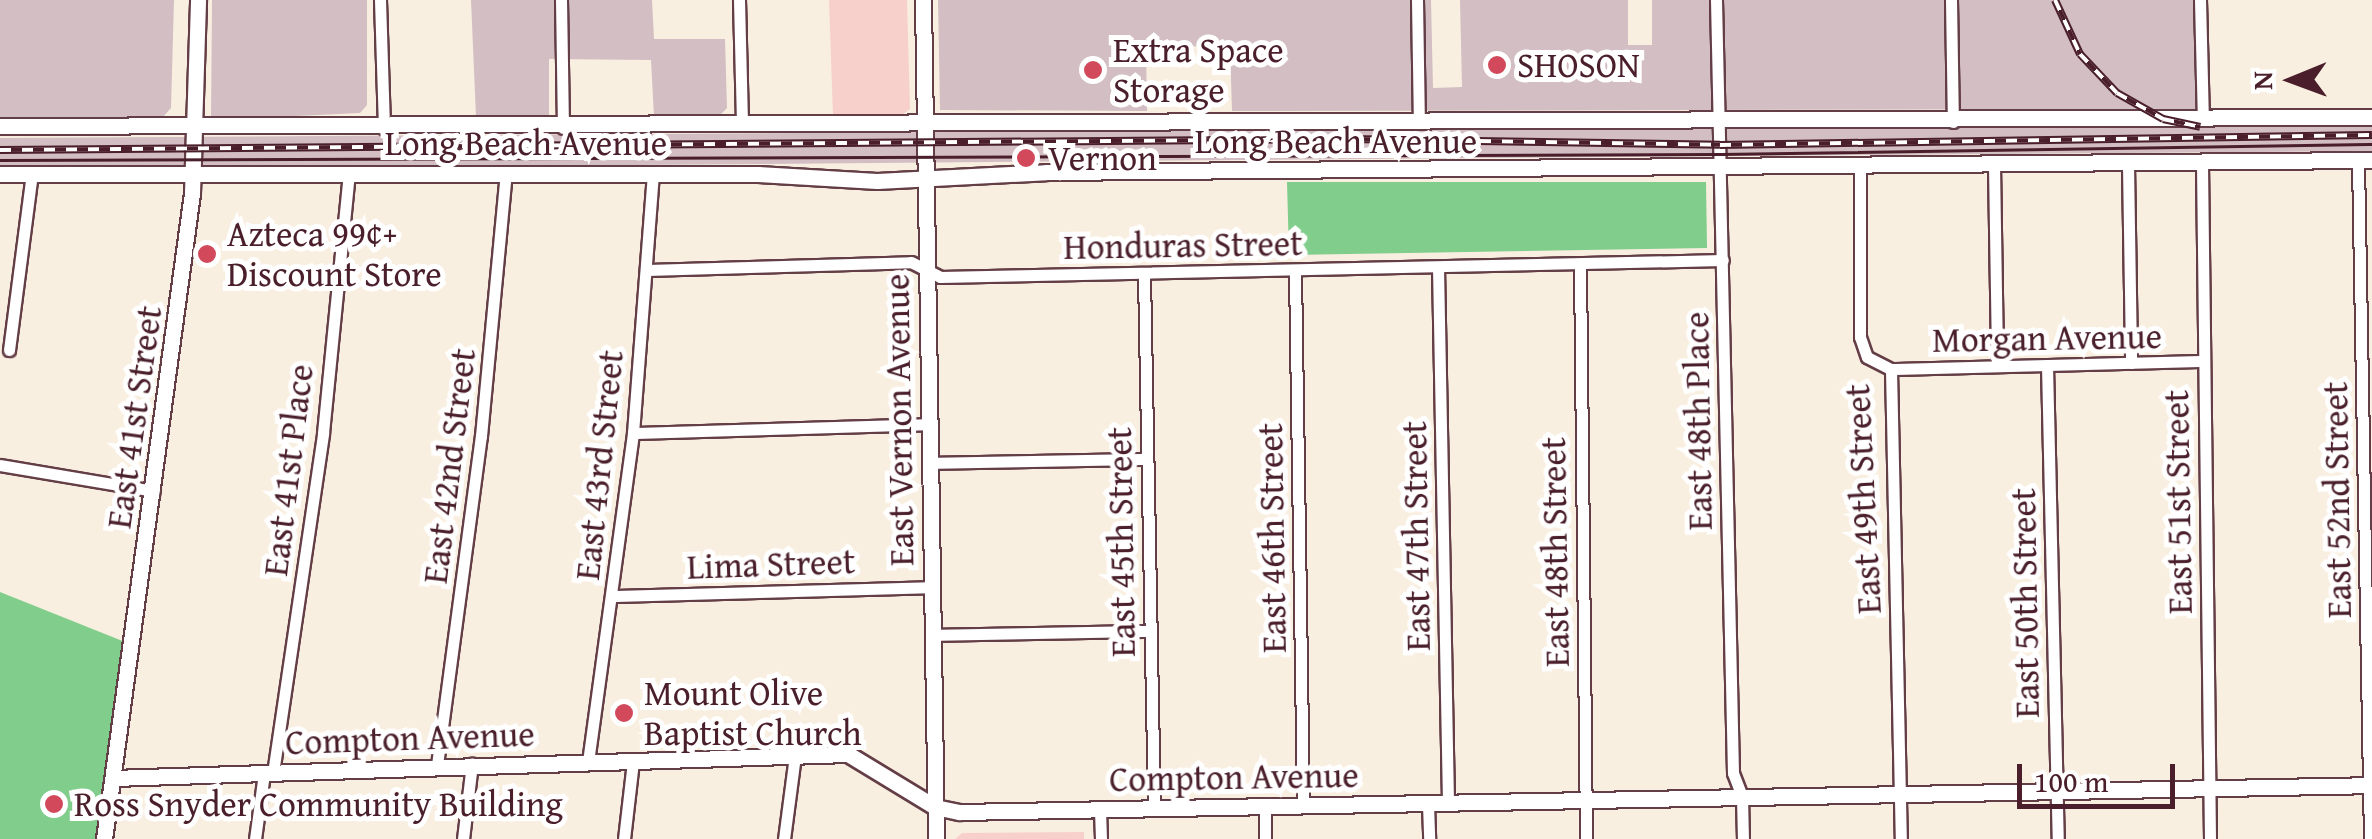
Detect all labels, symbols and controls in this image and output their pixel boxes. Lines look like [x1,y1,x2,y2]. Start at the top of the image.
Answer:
place label: Extra Space Storage [1113,29,1284,111]
north arrow [2242,30,2342,130]
place label: SHOSON [1517,44,1640,86]
marker: SHOSON [1486,54,1508,76]
marker: Extra Space Storage [1082,59,1104,81]
text: N [2241,71,2282,90]
street label: Long Beach Avenue [1195,120,1477,162]
street label: Long Beach Avenue [385,122,667,164]
place label: Vernon [1048,137,1157,179]
marker: Vernon [1013,145,1039,171]
place label: Azteca 99¢+ Discount Store [227,213,442,295]
street label: Honduras Street [1063,222,1303,268]
marker: Azteca 99¢+ Discount Store [196,243,218,265]
street label: East Vernon Avenue [875,273,923,567]
street label: East 41st Street [98,303,170,531]
street label: East 48th Place [1675,311,1721,531]
street label: Morgan Avenue [1932,315,2162,361]
street label: East 42nd Street [414,346,484,586]
street label: East 43rd Street [566,348,632,582]
street label: East 41st Place [254,362,322,578]
street label: East 52nd Street [2314,381,2360,619]
street label: East 49th Street [1836,383,1890,615]
street label: East 51st Street [2155,389,2201,615]
street label: East 47th Street [1393,421,1439,651]
street label: East 46th Street [1249,423,1295,653]
street label: East 45th Street [1098,427,1144,657]
street label: East 48th Street [1532,437,1578,667]
street label: East 50th Street [2002,488,2048,718]
street label: Lima Street [686,540,856,588]
place label: Mount Olive Baptist Church [644,672,862,754]
marker: Mount Olive Baptist Church [613,702,635,724]
street label: Compton Avenue [285,713,535,763]
scale bar [2022,744,2180,806]
street label: Compton Avenue [1109,754,1359,800]
text: 100 m [2034,759,2108,803]
place label: Ross Snyder Community Building [74,783,563,825]
marker: Ross Snyder Community Building [43,793,65,815]

